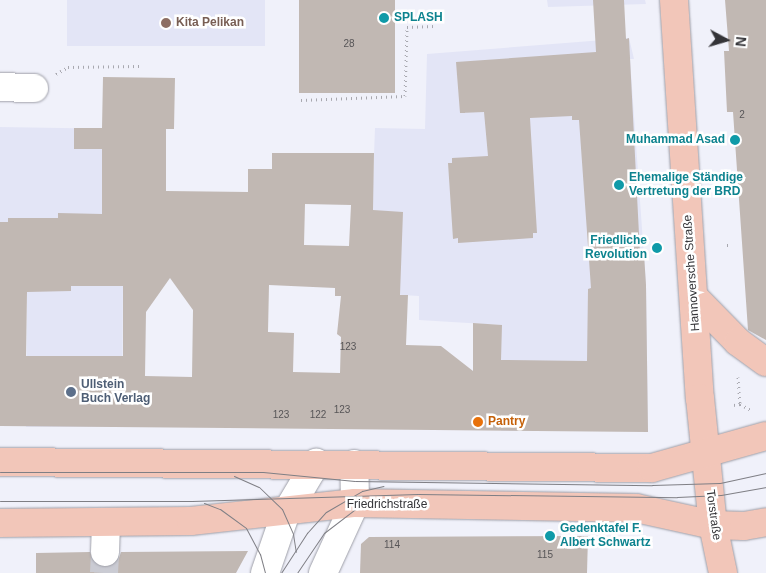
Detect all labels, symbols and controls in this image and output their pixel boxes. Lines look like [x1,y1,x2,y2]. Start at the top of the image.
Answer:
place label: SPLASH [394,11,443,25]
marker: SPLASH [378,12,390,24]
north arrow [701,15,751,65]
place label: Kita Pelikan [176,16,244,30]
marker: Kita Pelikan [160,17,172,29]
text: N [732,36,749,47]
house number: 28 [343,38,355,50]
house number: 2 [739,109,745,121]
place label: Muhammad Asad [626,133,725,147]
marker: Muhammad Asad [729,134,741,146]
place label: Ehemalige Ständige Vertretung der BRD [629,171,743,199]
marker: Ehemalige Ständige Vertretung der BRD [613,179,625,191]
street label: Hannoversche Straße [681,214,703,332]
place label: Friedliche Revolution [585,234,647,262]
marker: Friedliche Revolution [651,242,663,254]
house number: 123 [340,341,356,353]
place label: Ullstein Buch Verlag [81,378,150,406]
marker: Ullstein Buch Verlag [65,386,77,398]
house number: 123 [334,404,350,416]
house number: 123 [273,409,289,421]
house number: 122 [310,409,326,421]
place label: Pantry [488,415,525,429]
marker: Pantry [472,416,484,428]
street label: Torstraße [702,489,724,541]
street label: Friedrichstraße [347,498,427,512]
place label: Gedenktafel F. Albert Schwartz [560,522,651,550]
marker: Gedenktafel F. Albert Schwartz [544,530,556,542]
house number: 114 [384,539,400,551]
house number: 115 [537,549,553,561]

